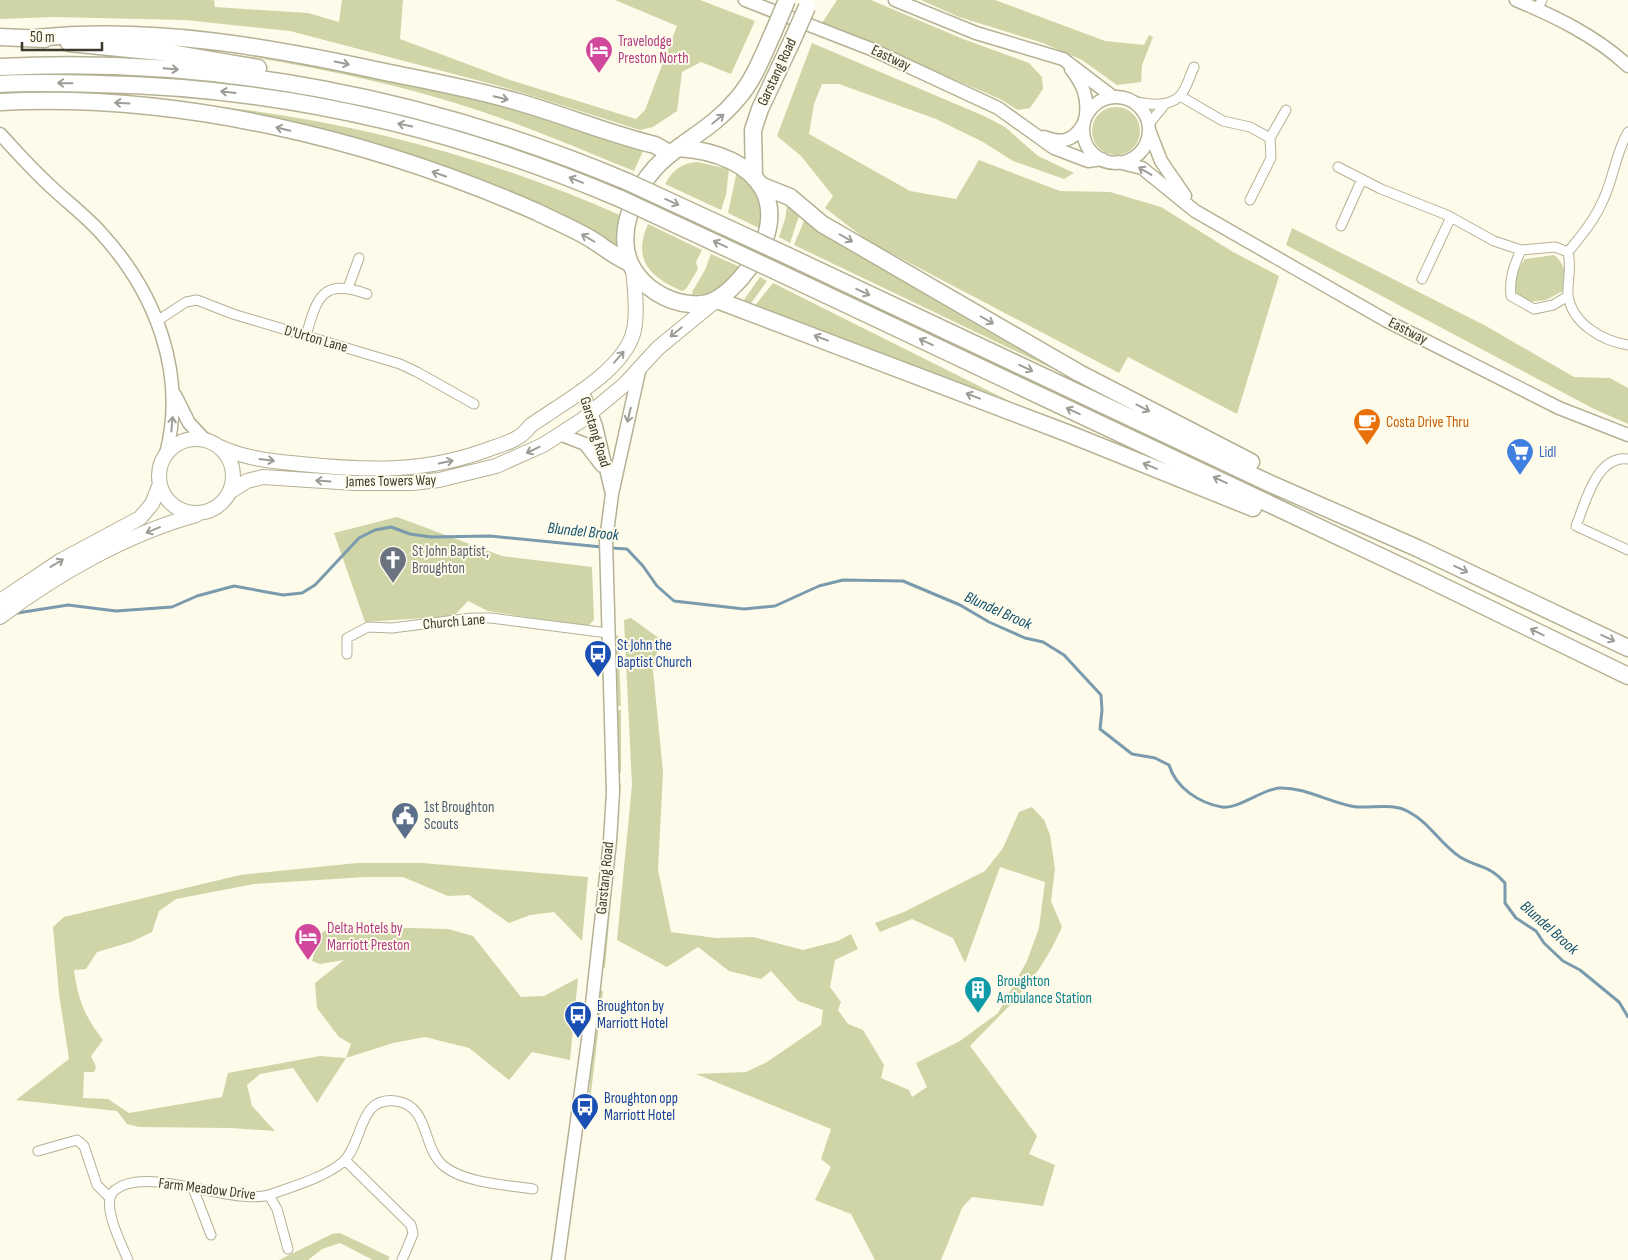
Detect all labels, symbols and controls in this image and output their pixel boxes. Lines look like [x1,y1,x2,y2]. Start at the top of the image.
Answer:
scale bar [22,20,102,52]
text: 50 m [30,28,55,47]
place label: Travelodge Preston North [618,32,689,68]
hotel icon: Travelodge Preston North [584,35,614,74]
street label: Garstang Road [753,35,801,109]
street label: Eastway [868,41,914,75]
one-way arrow [334,58,350,68]
one-way arrow [163,64,179,74]
one-way arrow [58,78,74,88]
one-way arrow [220,87,236,97]
one-way arrow [493,94,509,103]
one-way arrow [115,99,131,108]
one-way arrow [711,114,724,125]
one-way arrow [397,119,413,129]
one-way arrow [275,124,291,133]
one-way arrow [1139,165,1153,175]
one-way arrow [431,169,447,178]
one-way arrow [569,175,584,184]
one-way arrow [664,197,679,207]
one-way arrow [581,232,596,242]
one-way arrow [838,234,853,244]
one-way arrow [713,239,728,249]
one-way arrow [855,287,870,297]
street label: Eastway [1385,313,1431,349]
one-way arrow [979,315,993,325]
street label: D'Urton Lane [282,321,350,357]
one-way arrow [670,327,683,338]
one-way arrow [814,333,829,342]
one-way arrow [919,336,934,346]
one-way arrow [613,351,624,364]
one-way arrow [1018,364,1033,374]
one-way arrow [966,391,981,401]
street label: Garstang Road [575,394,615,470]
one-way arrow [1136,403,1151,413]
one-way arrow [624,406,633,422]
one-way arrow [1066,406,1081,415]
cafe icon: Costa Drive Thru [1352,407,1382,446]
place label: Costa Drive Thru [1386,413,1469,432]
one-way arrow [167,416,176,432]
supermarket icon: Lidl [1505,437,1535,476]
place label: Lidl [1539,443,1556,462]
one-way arrow [526,446,541,455]
one-way arrow [258,455,274,465]
one-way arrow [437,457,453,466]
one-way arrow [1143,460,1158,470]
street label: James Towers Way [345,471,437,491]
one-way arrow [1213,475,1228,485]
one-way arrow [316,476,332,486]
water label: Blundel Brook [546,519,621,545]
one-way arrow [146,525,161,535]
place label: St John Baptist, Broughton [412,542,489,578]
church icon: St John Baptist, Broughton [378,545,408,584]
one-way arrow [49,557,63,567]
one-way arrow [1453,565,1468,574]
water label: Blundel Brook [961,588,1035,635]
street label: Church Lane [422,610,486,634]
one-way arrow [1530,627,1545,636]
one-way arrow [1600,634,1615,643]
place label: St John the Baptist Church [617,636,692,672]
bus stop icon: St John the Baptist Church [583,639,613,678]
place label: 1st Broughton Scouts [424,798,494,834]
public building icon: 1st Broughton Scouts [390,801,420,840]
street label: Garstang Road [592,841,618,915]
water label: Blundel Brook [1516,897,1583,960]
place label: Delta Hotels by Marriott Preston [327,919,410,955]
hotel icon: Delta Hotels by Marriott Preston [293,922,323,961]
place label: Broughton Ambulance Station [996,972,1092,1008]
building icon: Broughton Ambulance Station [963,975,993,1014]
place label: Broughton by Marriott Hotel [597,997,668,1033]
bus stop icon: Broughton by Marriott Hotel [563,1000,593,1039]
place label: Broughton opp Marriott Hotel [604,1089,678,1125]
bus stop icon: Broughton opp Marriott Hotel [570,1092,600,1131]
street label: Farm Meadow Drive [157,1174,257,1204]

